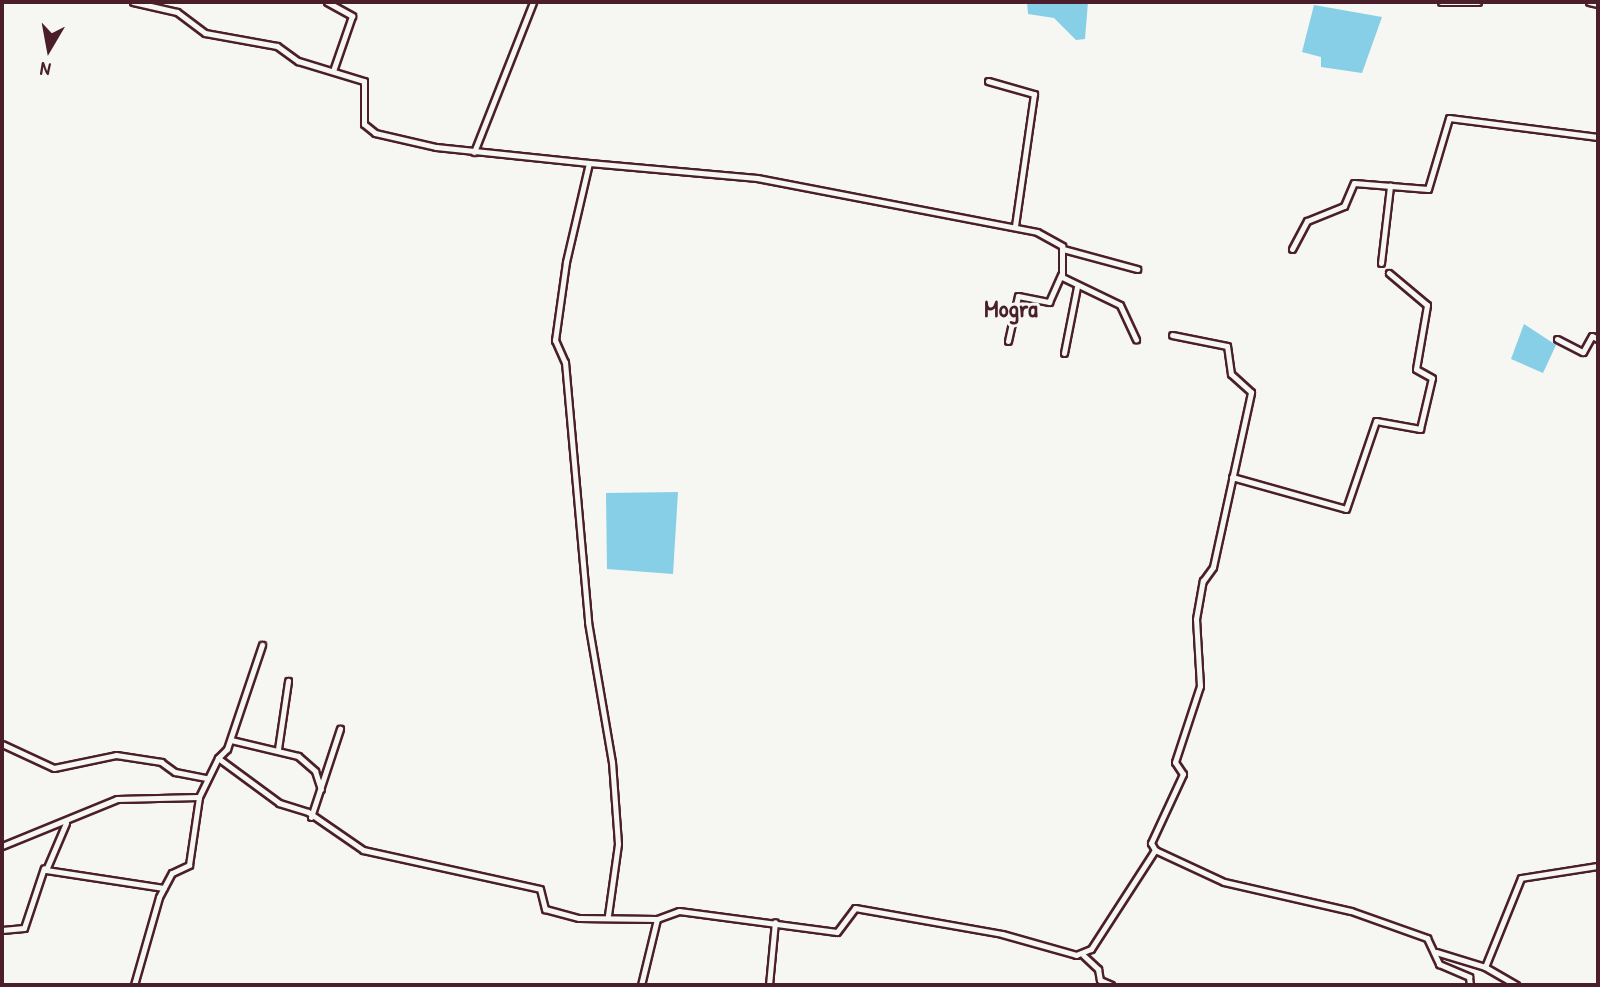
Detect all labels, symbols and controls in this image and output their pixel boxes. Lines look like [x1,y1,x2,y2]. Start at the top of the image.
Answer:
north arrow [14,14,84,84]
text: N [38,56,53,83]
district label: Mogra [984,295,1038,323]

